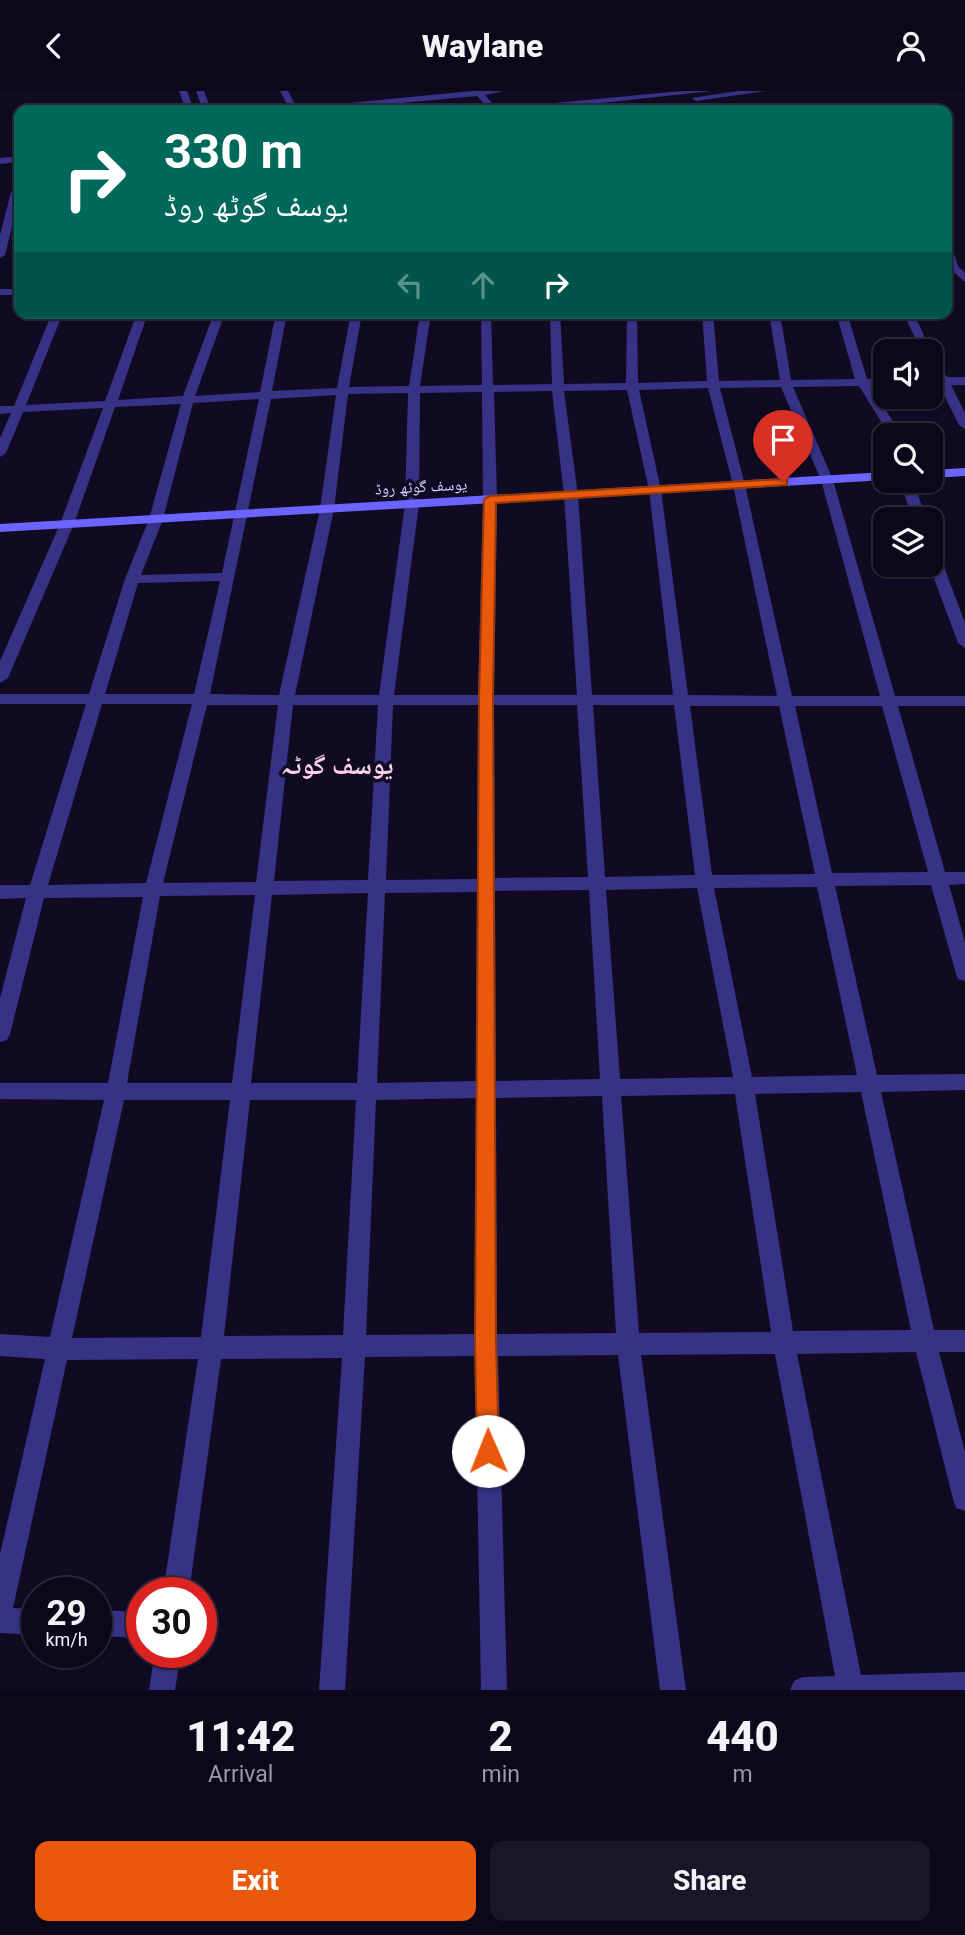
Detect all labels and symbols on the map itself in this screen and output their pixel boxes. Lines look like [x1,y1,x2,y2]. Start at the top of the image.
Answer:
pin [753,410,813,482]
street label: یوسف گوٹھ روڈ [374,475,468,498]
district label: یوسف گوٹہ [280,750,394,780]
position arrow [451,1414,525,1488]
speed limit sign: 30 [126,1577,217,1668]

